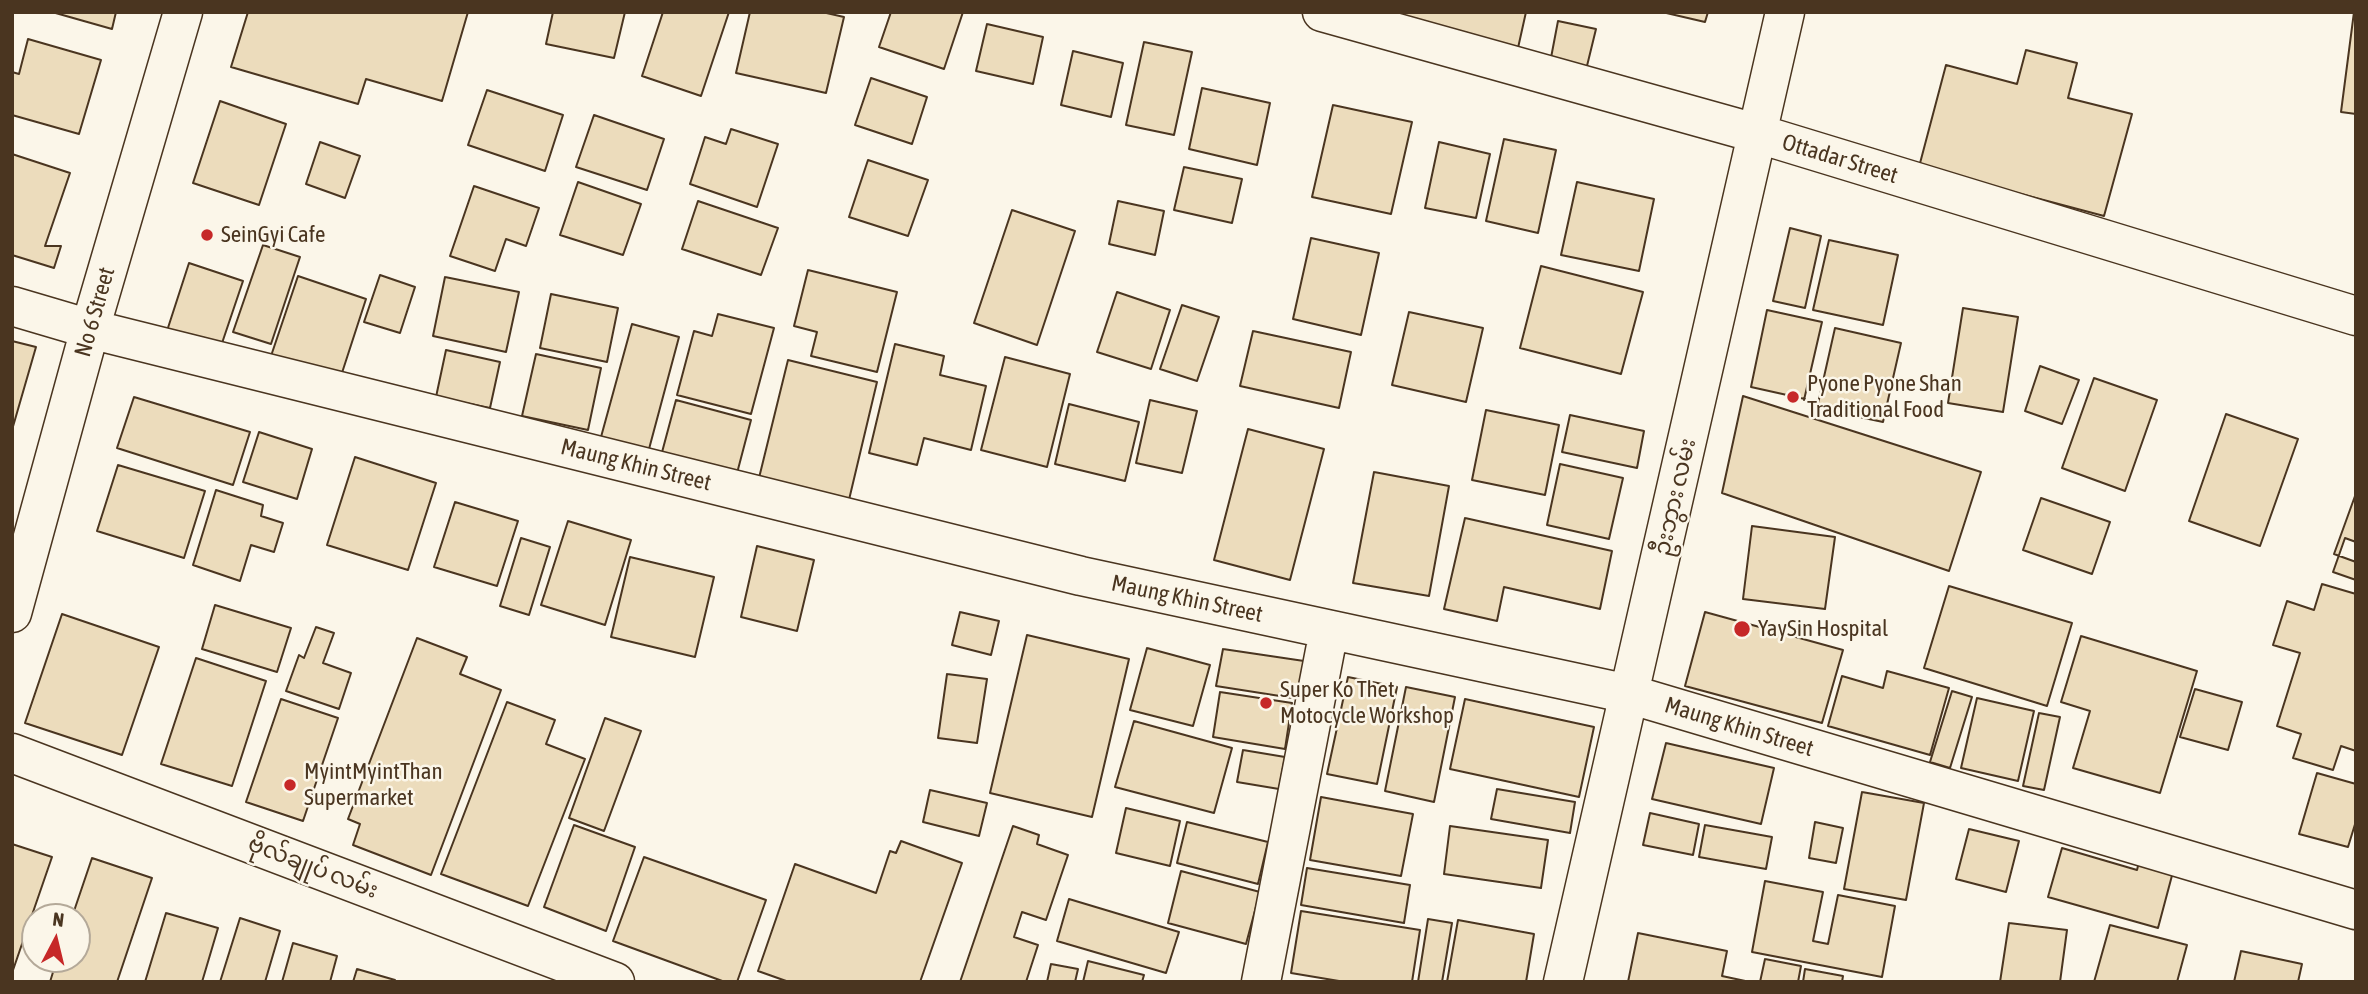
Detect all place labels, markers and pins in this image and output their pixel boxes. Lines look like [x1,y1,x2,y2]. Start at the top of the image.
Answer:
place label: SeinGyi Cafe [221,221,325,249]
marker: SeinGyi Cafe [199,227,215,243]
place label: Pyone Pyone Shan Traditional Food [1807,370,1962,424]
marker: Pyone Pyone Shan Traditional Food [1785,389,1801,405]
place label: YaySin Hospital [1758,615,1888,643]
marker: YaySin Hospital [1732,619,1752,639]
place label: Super Ko Thet Motocycle Workshop [1280,676,1454,730]
marker: Super Ko Thet Motocycle Workshop [1258,695,1274,711]
place label: MyintMyintThan Supermarket [304,758,443,812]
marker: MyintMyintThan Supermarket [282,777,298,793]

